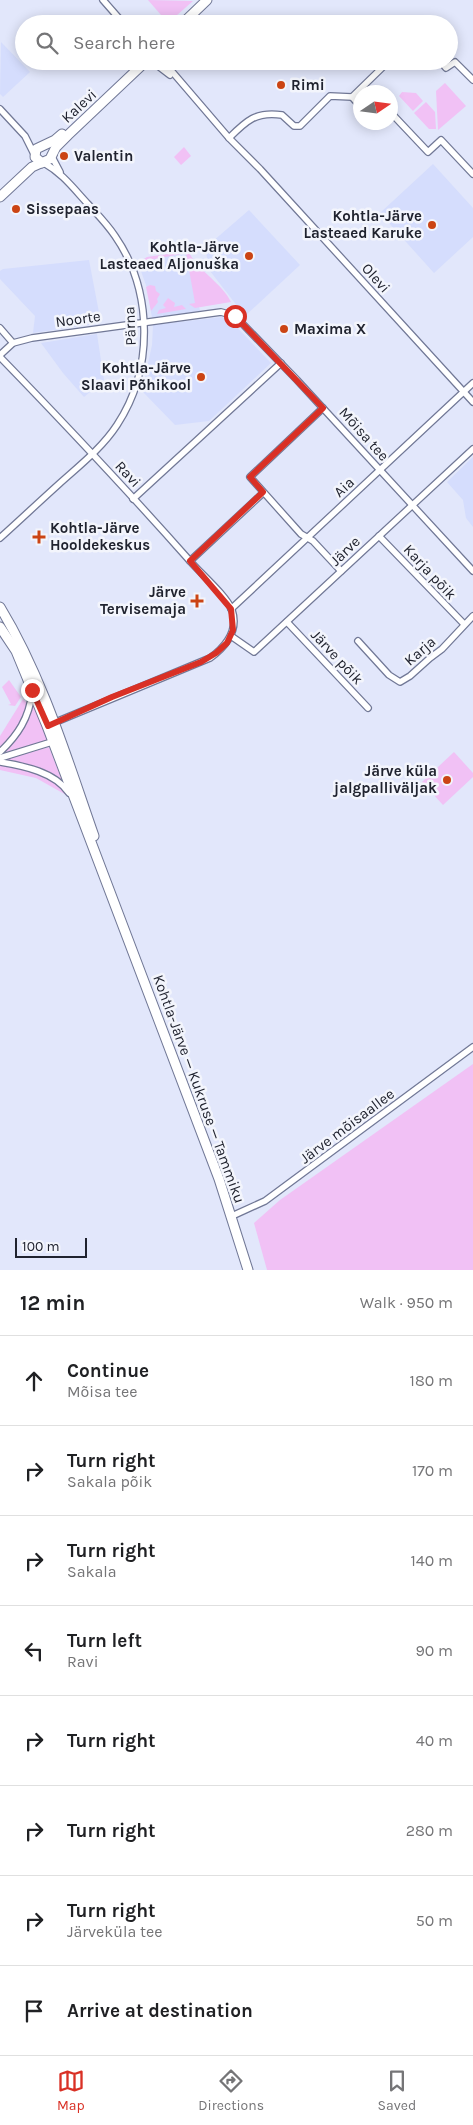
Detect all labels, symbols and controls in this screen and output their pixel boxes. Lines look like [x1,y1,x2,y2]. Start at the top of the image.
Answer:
search box [15,15,458,70]
icon: search [33,29,61,57]
text: Search here [73,32,175,54]
place label: Rimi [291,76,325,94]
marker: Rimi [275,79,287,91]
street label: Kalevi [58,85,100,127]
north arrow [353,85,398,130]
place label: Valentin [74,147,133,165]
marker: Valentin [58,150,70,162]
place label: Sissepaas [26,200,99,218]
marker: Sissepaas [10,203,22,215]
place label: Kohtla-Järve Lasteaed Karuke [304,207,422,242]
marker: Kohtla-Järve Lasteaed Karuke [426,219,438,231]
place label: Kohtla-Järve Lasteaed Aljonuška [100,238,239,273]
marker: Kohtla-Järve Lasteaed Aljonuška [243,250,255,262]
street label: Olevi [358,259,394,297]
route start [224,305,247,328]
street label: Pärna [120,306,140,346]
street label: Noorte [54,307,102,331]
place label: Maxima X [294,320,366,338]
marker: Maxima X [278,323,290,335]
place label: Kohtla-Järve Slaavi Põhikool [81,359,191,394]
marker: Kohtla-Järve Slaavi Põhikool [195,371,207,383]
street label: Mõisa tee [335,403,393,465]
street label: Ravi [111,457,145,491]
street label: Aia [330,473,358,501]
place label: Kohtla-Järve Hooldekeskus [50,519,150,554]
marker: Kohtla-Järve Hooldekeskus [32,530,46,544]
street label: Järve [326,532,364,570]
street label: Karja põik [400,541,460,603]
place label: Järve Tervisemaja [100,583,186,618]
marker: Järve Tervisemaja [190,594,204,608]
street label: Järve põik [307,626,367,688]
street label: Karja [401,632,439,670]
route end [21,679,44,702]
place label: Järve küla jalgpalliväljak [332,762,437,797]
marker: Järve küla jalgpalliväljak [441,774,453,786]
street label: Kohtla-Järve — Kukruse — Tammiku [149,972,249,1206]
street label: Järve mõisaallee [296,1085,398,1167]
scale bar [15,1235,88,1258]
text: 100 m [22,1238,60,1255]
text: 12 min [20,1291,85,1315]
text: Walk · 950 m [360,1293,453,1312]
text: Continue [67,1360,149,1382]
icon: ahead [20,1367,48,1395]
text: 180 m [410,1371,453,1390]
text: Mõisa tee [67,1382,138,1401]
text: Turn right [67,1450,156,1472]
icon: right [20,1457,48,1485]
text: 170 m [412,1461,453,1480]
text: Sakala põik [67,1472,152,1491]
text: Turn right [67,1540,156,1562]
icon: right [20,1547,48,1575]
text: 140 m [411,1551,453,1570]
text: Sakala [67,1562,117,1581]
text: Turn left [67,1630,142,1652]
icon: left [20,1637,48,1665]
text: 90 m [415,1641,453,1660]
text: Ravi [67,1652,98,1671]
icon: right [20,1727,48,1755]
text: Turn right [67,1730,156,1752]
text: 40 m [416,1731,453,1750]
icon: right [20,1817,48,1845]
text: Turn right [67,1820,156,1842]
text: 280 m [406,1821,453,1840]
text: Turn right [67,1900,156,1922]
icon: right [20,1907,48,1935]
text: 50 m [416,1911,453,1930]
text: Järveküla tee [67,1922,163,1941]
icon: arrive [20,1997,48,2025]
text: Arrive at destination [67,2000,253,2022]
tab: Map [57,2067,85,2114]
tab: Directions [198,2067,264,2114]
tab: Saved [378,2067,416,2114]

